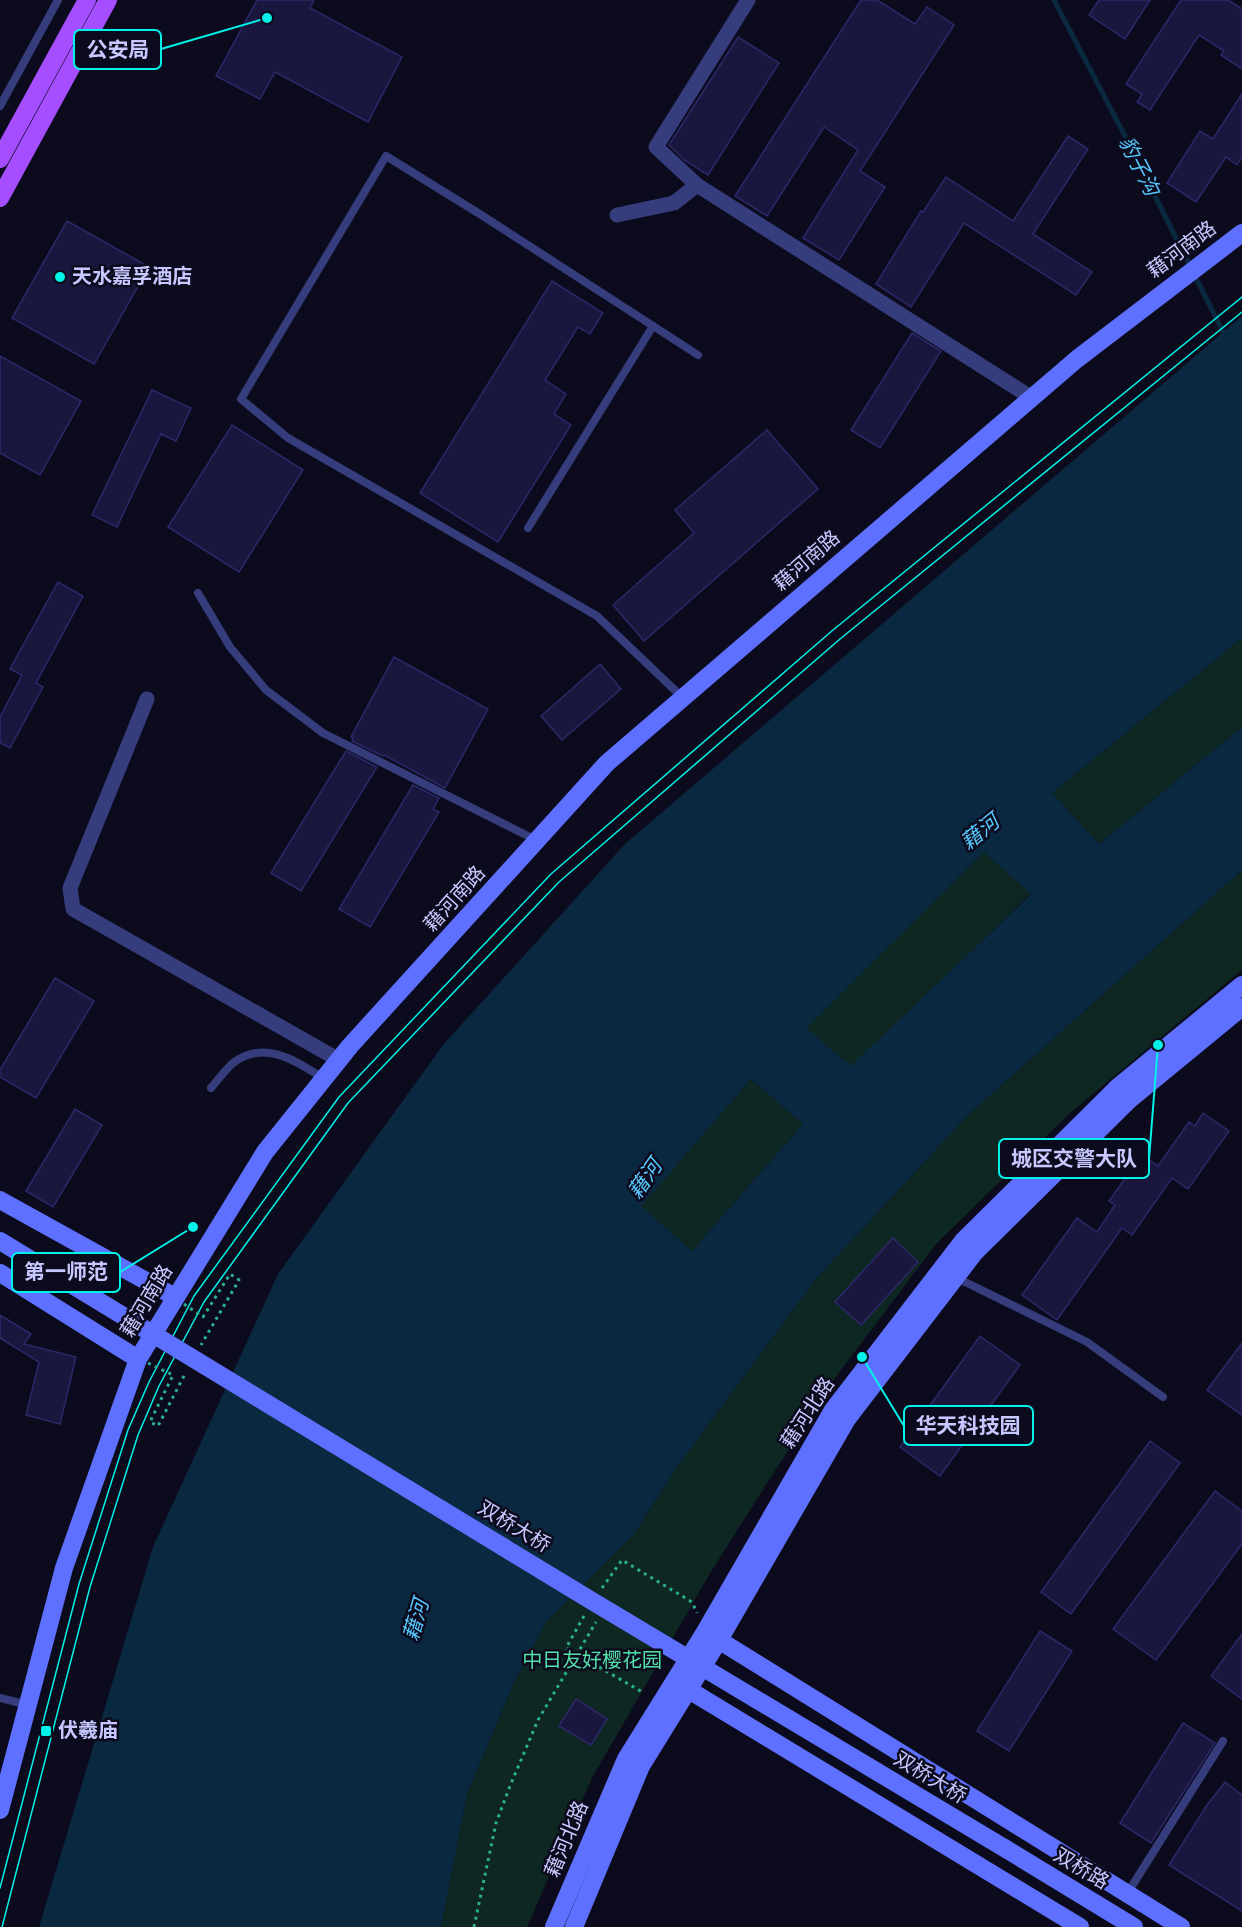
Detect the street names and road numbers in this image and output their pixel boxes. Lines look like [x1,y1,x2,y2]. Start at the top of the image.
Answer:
street label: 藉河南路 [1142,215,1222,285]
street label: 藉河南路 [768,524,846,598]
street label: 藉河南路 [418,860,492,938]
street label: 藉河南路 [114,1260,180,1342]
street label: 藉河北路 [774,1372,842,1454]
street label: 双桥大桥 [473,1494,555,1560]
street label: 双桥大桥 [889,1745,971,1811]
street label: 藉河北路 [538,1797,596,1881]
street label: 双桥路 [1048,1842,1114,1896]

